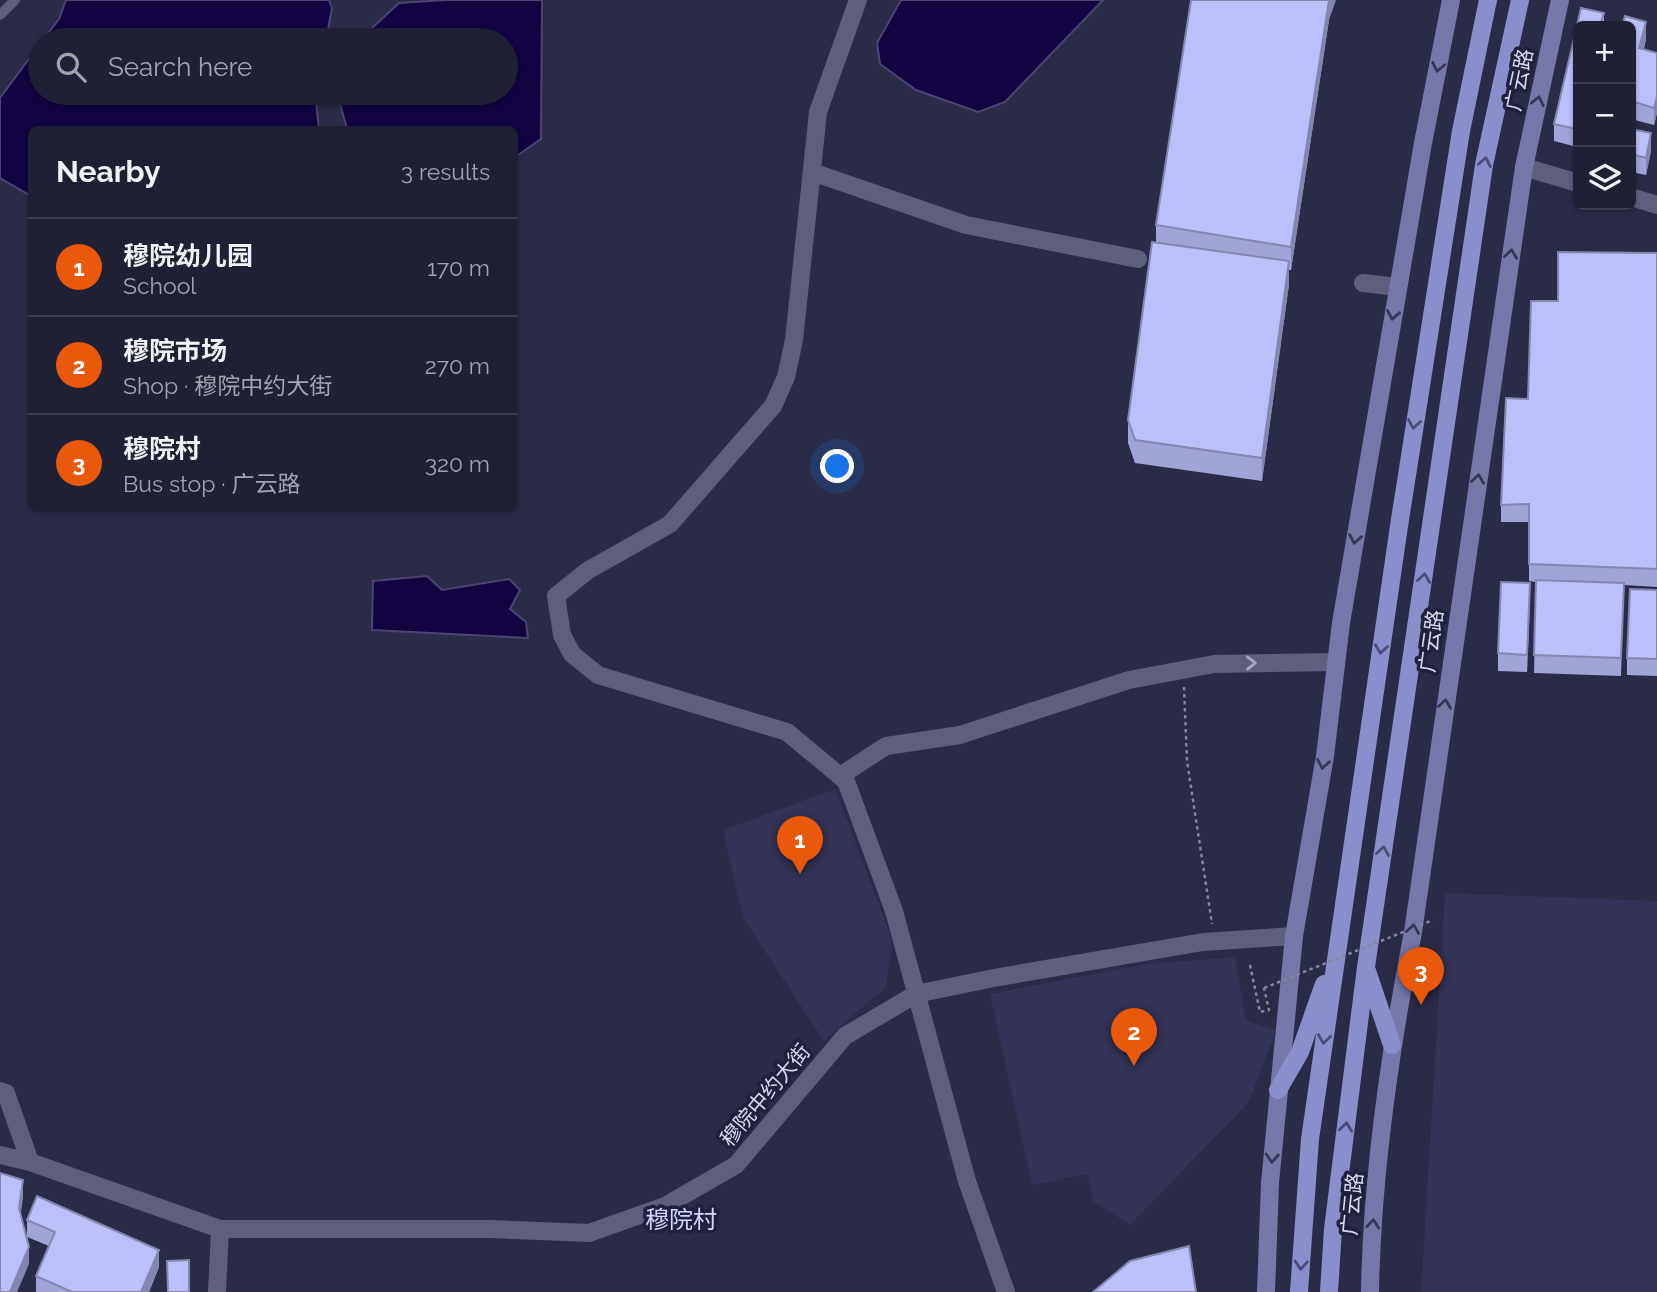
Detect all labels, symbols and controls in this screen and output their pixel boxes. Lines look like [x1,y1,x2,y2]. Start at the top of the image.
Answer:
map controls [1573,21,1636,210]
button: + [1573,21,1636,84]
search box [28,28,518,105]
street label: 广云路 [1500,47,1538,113]
icon: search [52,48,90,86]
text: Search here [108,52,252,82]
one-way arrow [1431,61,1446,73]
button: − [1573,84,1636,147]
one-way arrow [1530,95,1544,107]
button: layers [1573,147,1636,210]
text: Nearby [56,154,160,189]
one-way arrow [1477,156,1492,168]
text: 3 results [401,158,490,185]
text: 穆院幼儿园 [123,241,253,271]
one-way arrow [1503,248,1518,260]
text: 1 [73,254,85,281]
text: 170 m [427,254,490,281]
text: School [123,272,197,299]
one-way arrow [1386,309,1401,321]
text: 穆院市场 [123,336,227,366]
text: 2 [73,352,85,379]
text: 270 m [425,352,490,379]
text: Shop · 穆院中约大街 [123,372,332,399]
one-way arrow [1407,418,1422,430]
text: 穆院村 [123,434,201,464]
your location [820,449,854,483]
text: 3 [73,450,85,477]
text: 320 m [425,450,490,477]
text: Bus stop · 广云路 [123,470,301,497]
one-way arrow [1470,473,1485,485]
one-way arrow [1348,533,1363,545]
one-way arrow [1417,572,1432,584]
street label: 广云路 [1414,608,1448,674]
one-way arrow [1373,643,1388,655]
one-way arrow [1245,656,1256,671]
one-way arrow [1438,698,1453,710]
one-way arrow [1316,758,1331,770]
pin: 1 [777,816,823,874]
one-way arrow [1376,845,1391,857]
one-way arrow [1405,923,1420,935]
pin: 3 [1398,947,1444,1005]
pin: 2 [1111,1008,1157,1066]
one-way arrow [1317,1033,1332,1045]
street label: 穆院中约大街 [715,1039,815,1151]
one-way arrow [1338,1121,1353,1133]
one-way arrow [1265,1152,1280,1163]
street label: 广云路 [1336,1171,1368,1237]
district label: 穆院村 [645,1205,717,1234]
one-way arrow [1365,1218,1380,1230]
one-way arrow [1294,1260,1309,1271]

